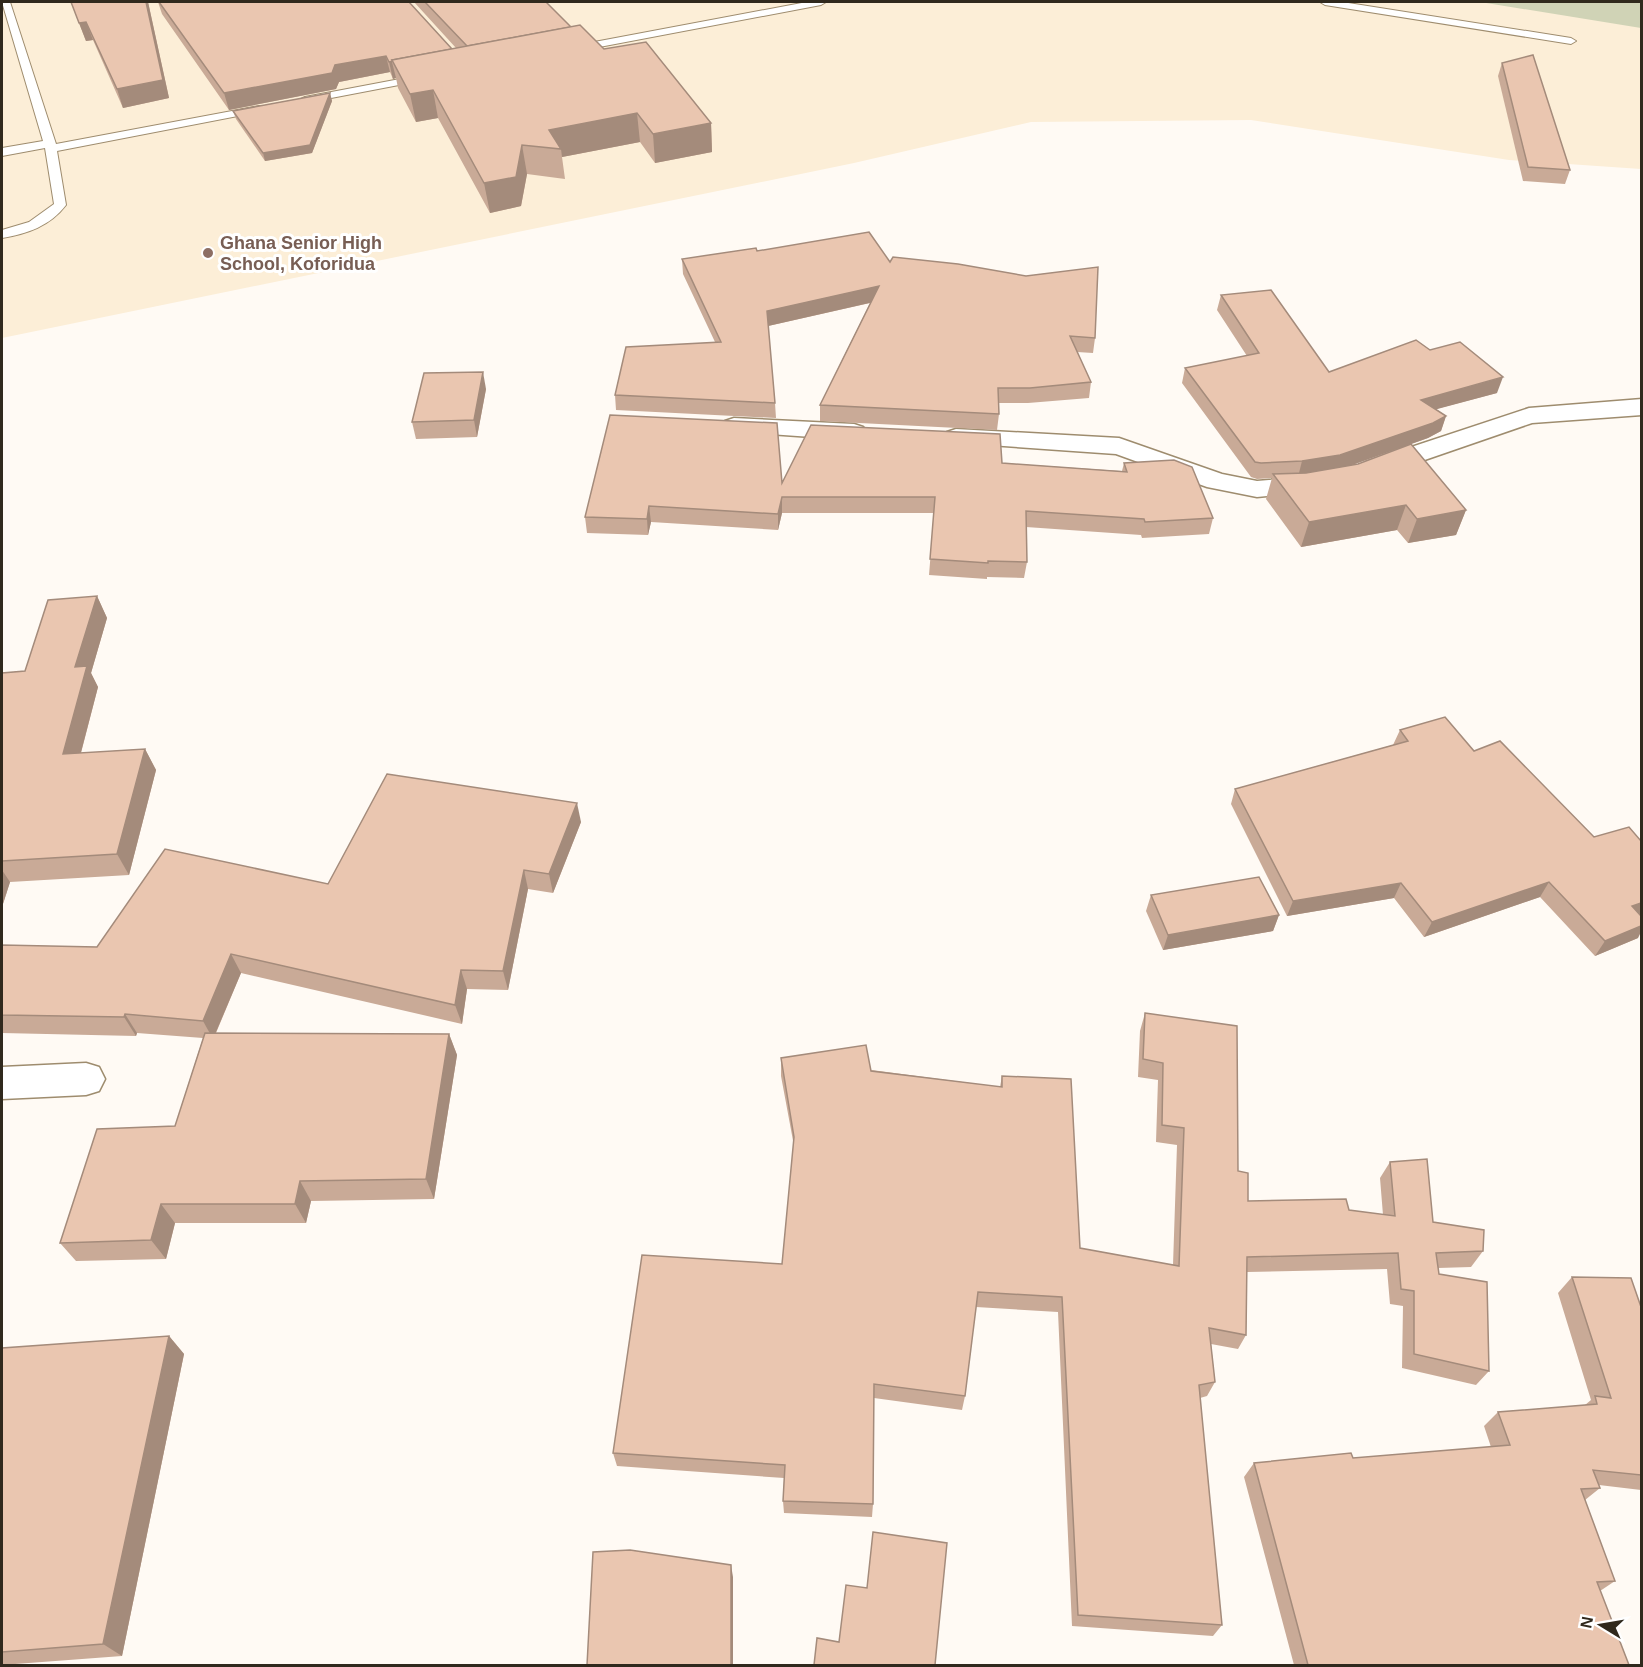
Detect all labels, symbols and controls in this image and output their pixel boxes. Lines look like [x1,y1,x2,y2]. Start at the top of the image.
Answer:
place label: Ghana Senior High School, Koforidua [220,233,382,274]
marker: Ghana Senior High School, Koforidua [201,246,215,260]
north arrow [1571,1595,1631,1655]
text: N [1577,1615,1596,1630]

